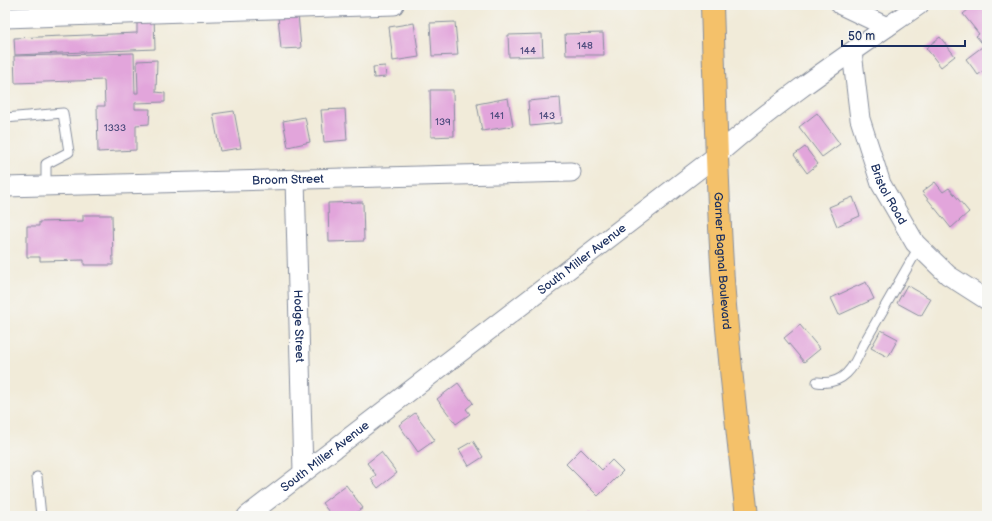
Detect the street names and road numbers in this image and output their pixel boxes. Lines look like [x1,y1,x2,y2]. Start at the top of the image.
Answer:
street label: Bristol Road [867,162,910,227]
street label: Broom Street [252,172,324,188]
street label: Garner Bagnal Boulevard [710,192,734,330]
street label: South Miller Avenue [535,221,629,298]
street label: Hodge Street [290,289,307,363]
street label: South Miller Avenue [278,418,372,495]

